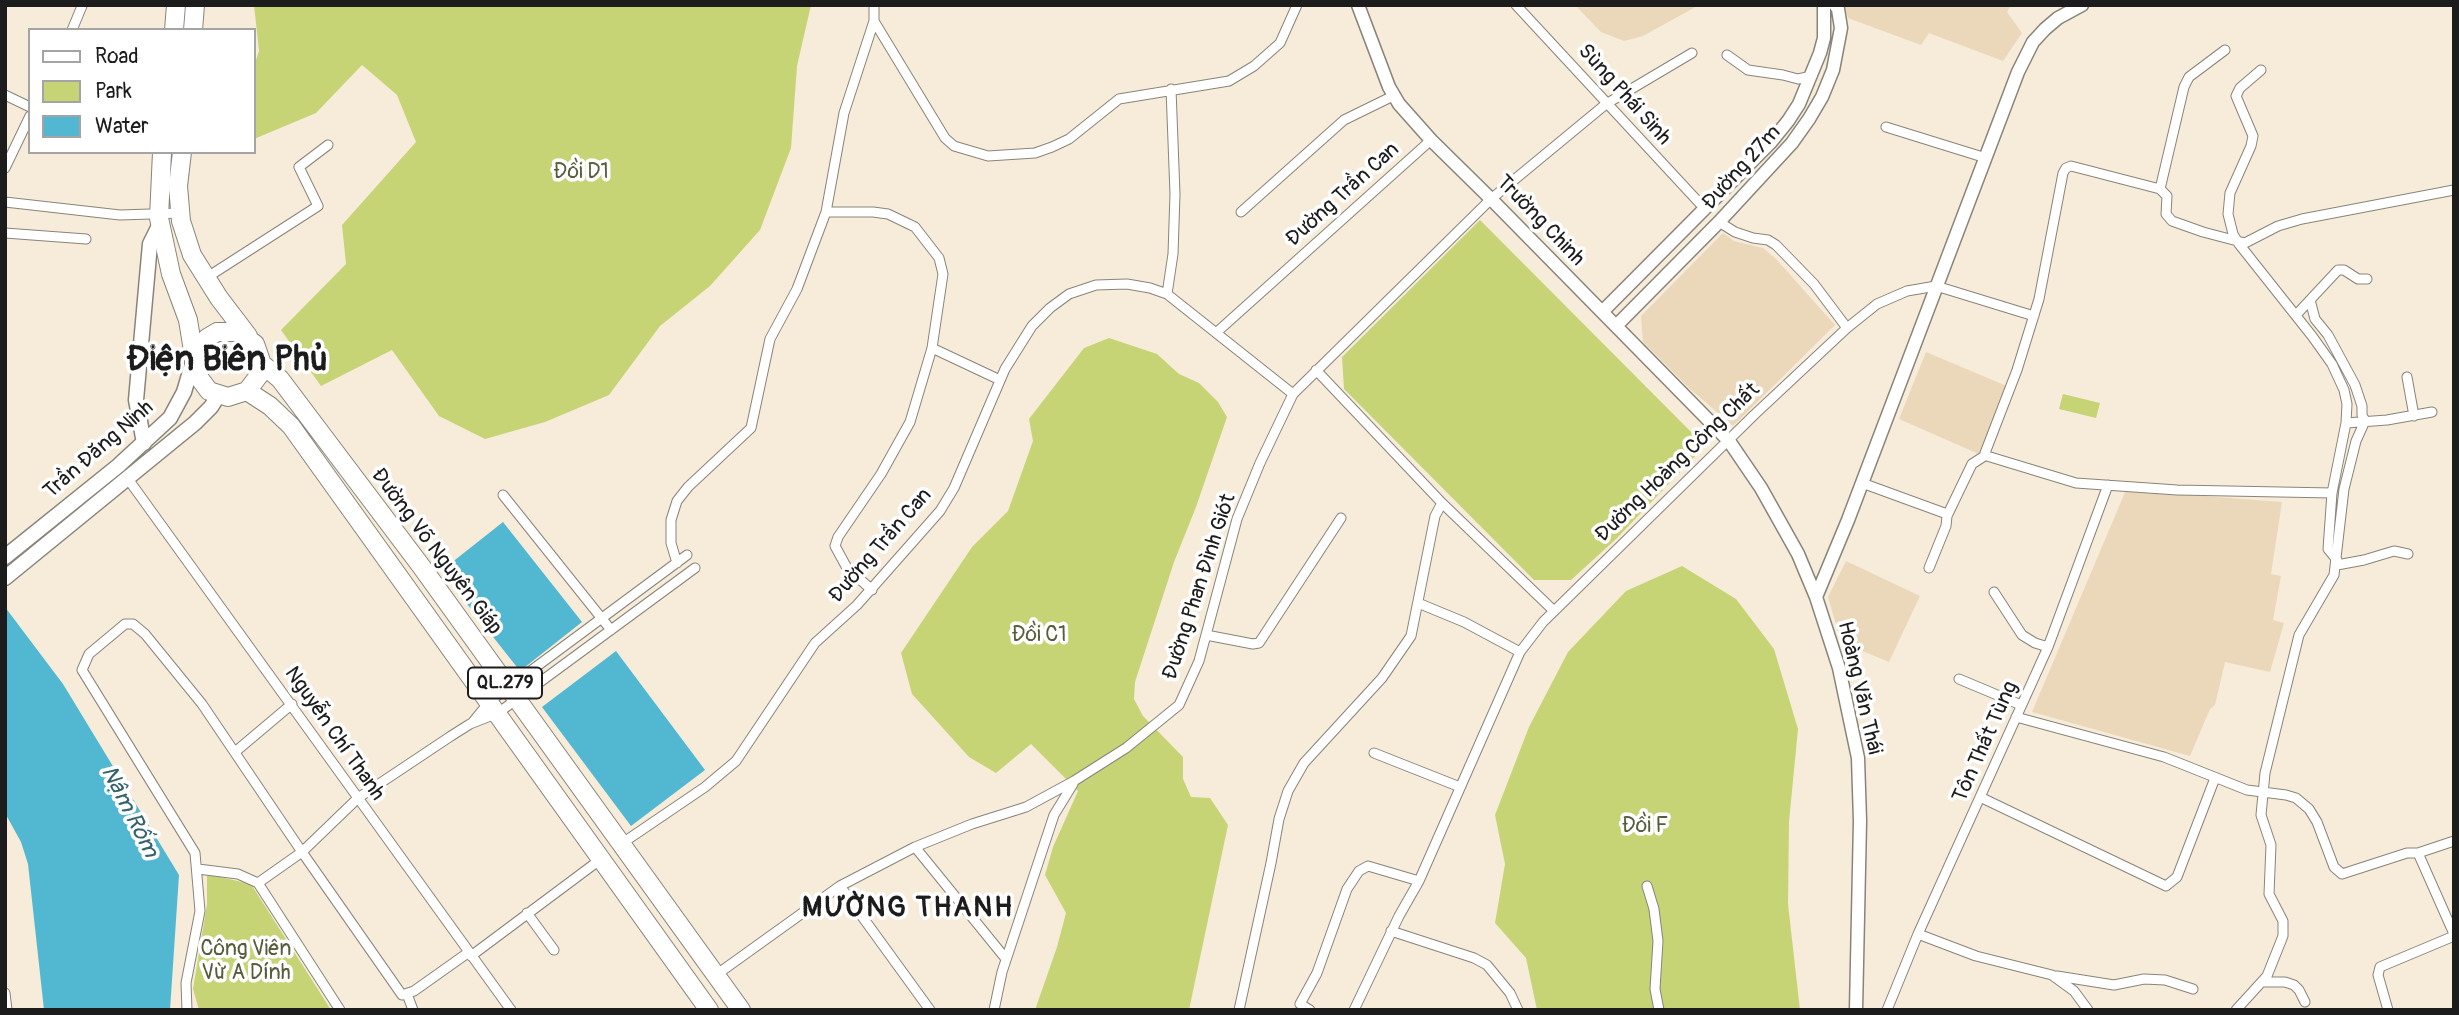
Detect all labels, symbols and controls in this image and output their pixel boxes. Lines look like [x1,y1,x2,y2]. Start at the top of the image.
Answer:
legend [28,28,256,154]
street label: Sùng Phái Sinh [1572,39,1676,151]
text: Road [95,43,139,70]
text: Park [95,78,132,105]
text: Water [95,113,148,140]
street label: Đường 27m [1697,120,1787,216]
street label: Đường Trần Can [1281,138,1405,252]
park label: Đồi D1 [553,160,609,186]
street label: Trường Chinh [1490,170,1590,272]
district label: Điện Biên Phủ [126,340,328,382]
street label: Đường Hoàng Công Chất [1591,378,1765,548]
street label: Trần Đăng Ninh [39,395,159,505]
street label: Đường Võ Nguyên Giáp [365,464,507,640]
street label: Đường Trần Can [824,484,938,608]
street label: Đường Phan Đình Giót [1158,491,1242,683]
street label: Hoàng Văn Thái [1831,619,1887,757]
park label: Đồi C1 [1011,623,1067,649]
street label: Nguyễn Chí Thanh [279,662,389,806]
road number: QL.279 [468,668,542,698]
street label: Tôn Thất Tùng [1948,678,2024,806]
water label: Nậm Rốm [94,762,164,862]
park label: Đồi F [1622,814,1668,840]
district label: MƯỜNG THANH [803,892,1013,926]
park label: Công Viên Vừ A Dính [201,937,291,987]

